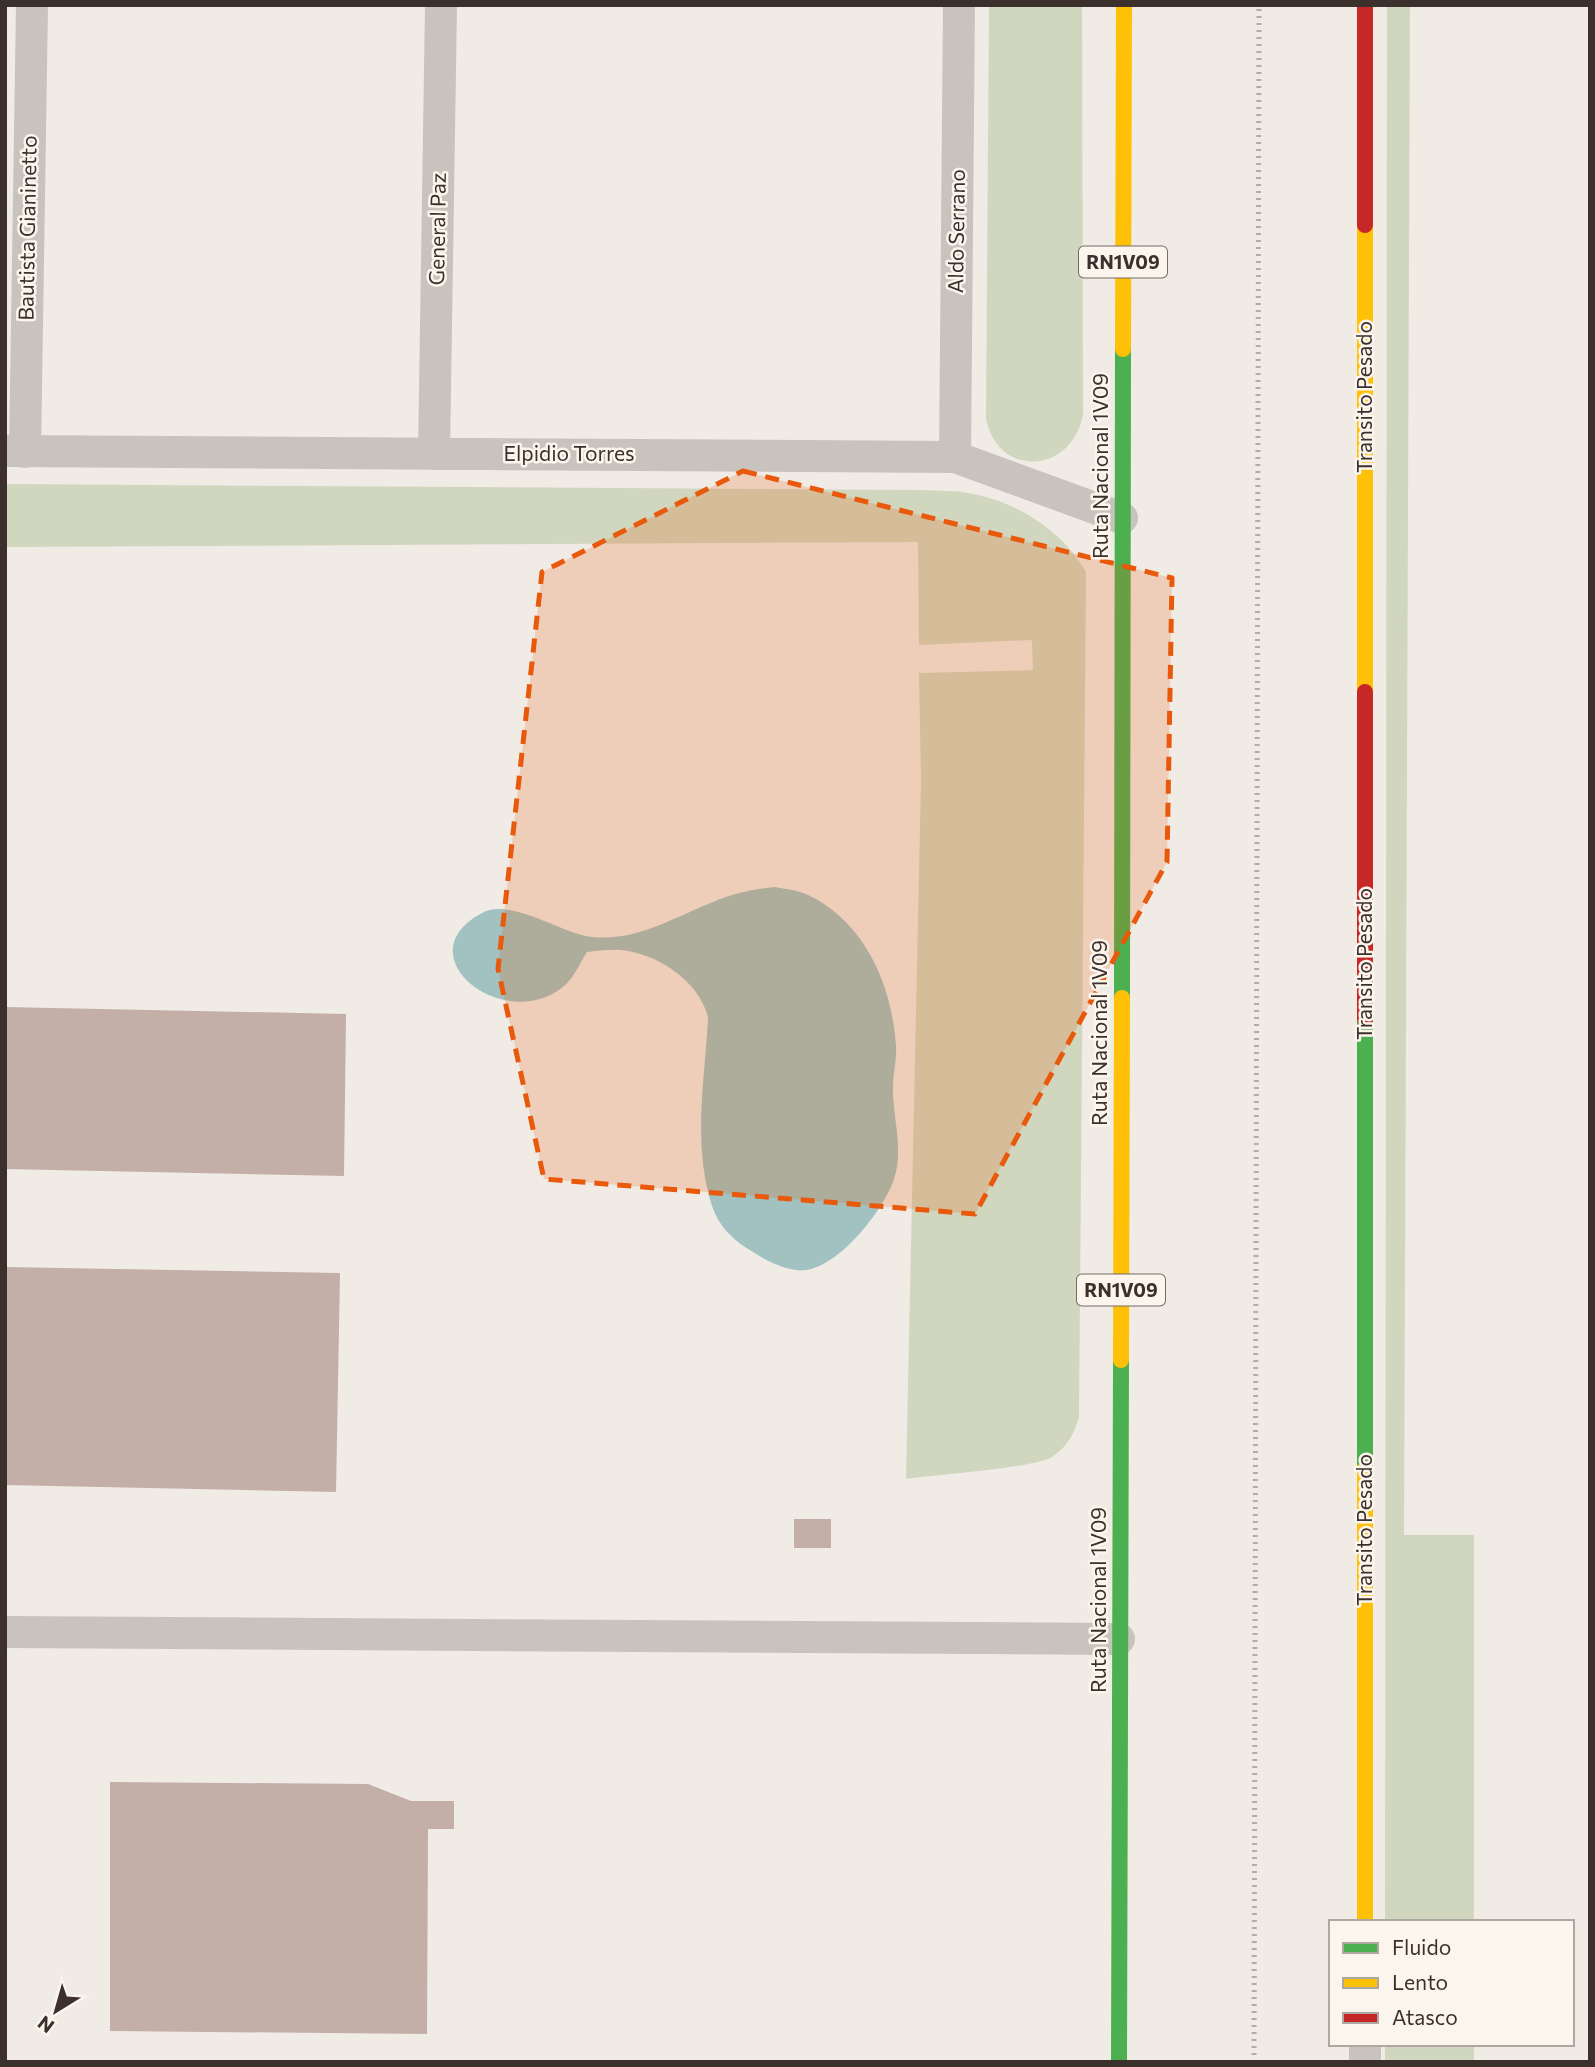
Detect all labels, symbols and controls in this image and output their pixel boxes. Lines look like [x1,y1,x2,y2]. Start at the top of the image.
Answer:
street label: Bautista Gianinetto [12,135,41,321]
street label: Aldo Serrano [942,169,969,293]
street label: General Paz [423,172,450,286]
road number: RN1V09 [1079,246,1167,278]
street label: Transito Pesado [1351,321,1376,473]
street label: Ruta Nacional 1V09 [1087,373,1112,559]
street label: Elpidio Torres [503,440,635,465]
street label: Transito Pesado [1351,888,1376,1040]
street label: Ruta Nacional 1V09 [1086,940,1111,1126]
road number: RN1V09 [1077,1274,1165,1306]
street label: Transito Pesado [1351,1454,1376,1606]
street label: Ruta Nacional 1V09 [1085,1507,1110,1693]
legend [1329,1920,1574,2046]
text: Fluido [1392,1934,1451,1959]
text: Lento [1392,1969,1448,1994]
north arrow [21,1976,91,2046]
text: Atasco [1392,2004,1458,2029]
text: N [33,2011,58,2038]

